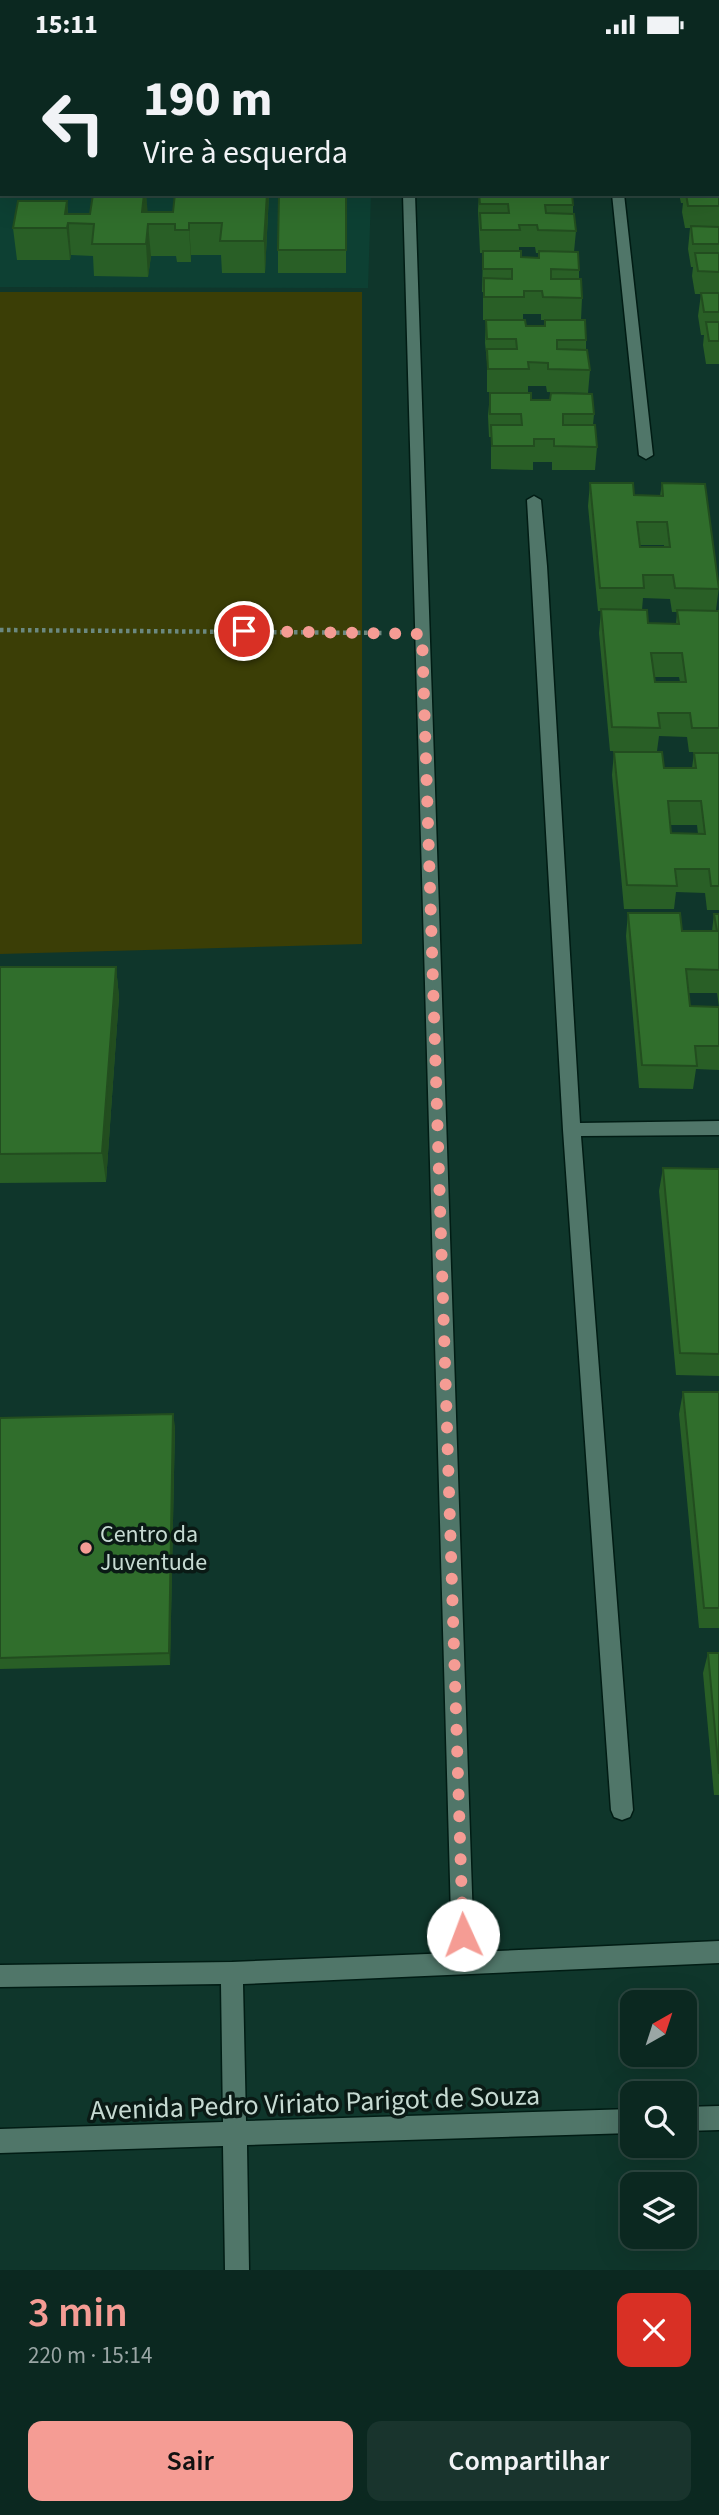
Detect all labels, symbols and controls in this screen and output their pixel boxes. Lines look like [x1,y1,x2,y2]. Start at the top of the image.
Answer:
text: 15:11 [35,6,98,43]
text: 190 m [143,65,272,135]
icon: left [28,77,119,168]
text: Vire à esquerda [143,130,348,176]
pin [214,601,274,661]
icon: arrive [225,612,263,650]
place label: Centro da Juventude [100,1517,207,1580]
marker: Centro da Juventude [78,1540,94,1556]
position arrow [426,1898,500,1972]
north arrow [620,1990,696,2067]
map controls [620,1990,697,2249]
street label: Avenida Pedro Viriato Parigot de Souza [89,2075,541,2131]
button: search [620,2081,697,2158]
button: layers [620,2172,697,2249]
text: 3 min [28,2283,128,2343]
button: close [617,2293,691,2367]
text: 220 m · 15:14 [28,2339,152,2372]
button: Sair [28,2421,353,2501]
button: Compartilhar [367,2421,691,2501]

